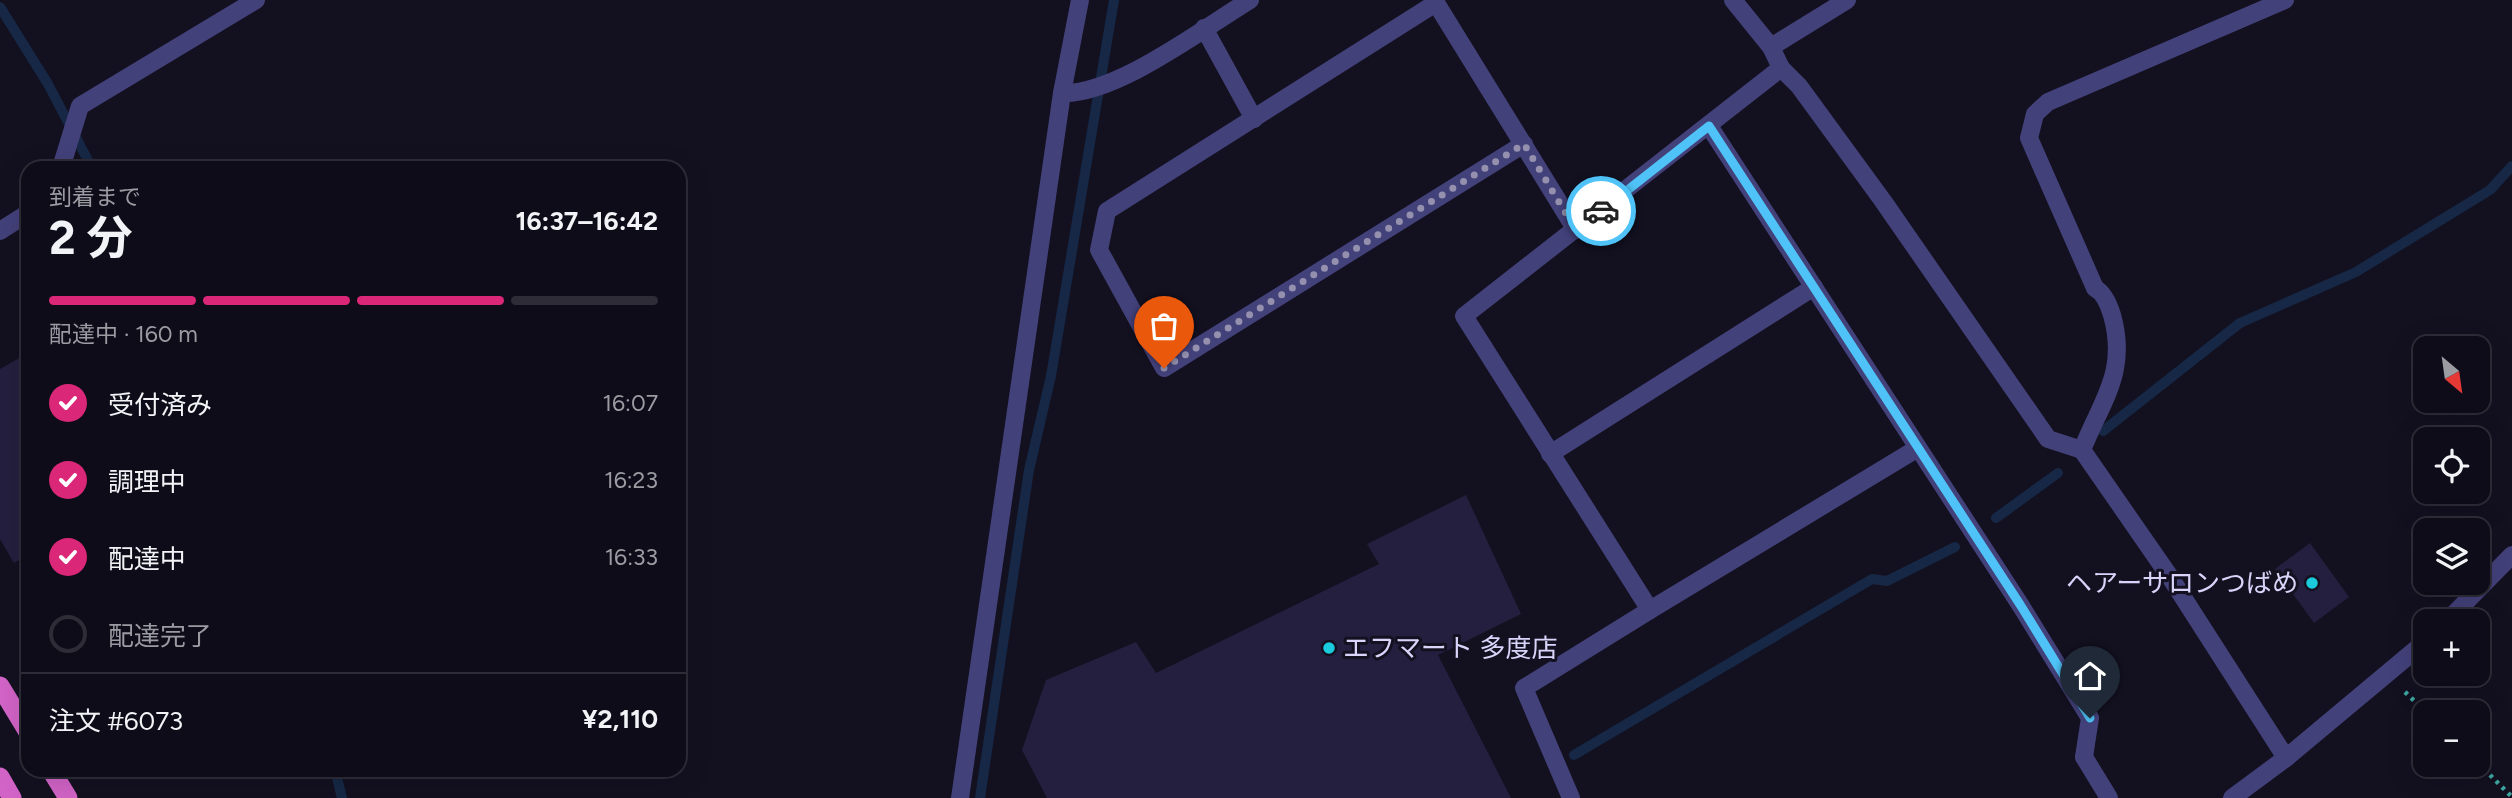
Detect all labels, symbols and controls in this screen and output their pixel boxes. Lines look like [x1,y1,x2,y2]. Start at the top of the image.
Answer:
courier [1566,176,1636,246]
text: 到着まで [49,183,141,211]
icon: car [1582,192,1620,230]
text: 16:37–16:42 [516,205,658,237]
text: 2 分 [49,210,133,266]
pin [1134,296,1194,368]
icon: bag [1145,307,1183,345]
text: 配達中 · 160 m [49,320,198,348]
north arrow [2413,336,2490,413]
map controls [2413,336,2490,777]
icon: check [49,384,87,422]
text: 受付済み [108,389,212,421]
text: 16:07 [603,389,658,417]
button: locate [2413,427,2490,504]
icon: check [49,461,87,499]
text: 調理中 [108,466,186,498]
text: 16:23 [604,466,658,494]
button: layers [2413,518,2490,595]
icon: check [49,538,87,576]
text: 配達中 [108,543,186,575]
text: 16:33 [605,543,658,571]
place label: ヘアーサロンつばめ [2066,567,2298,599]
marker: ヘアーサロンつばめ [2304,575,2320,591]
button: + [2413,609,2490,686]
text: 配達完了 [108,620,212,652]
place label: エフマート 多度店 [1343,632,1557,664]
marker: エフマート 多度店 [1321,640,1337,656]
pin [2060,646,2120,718]
icon: home [2071,657,2109,695]
button: − [2413,700,2490,777]
text: ¥2,110 [582,703,658,735]
text: 注文 #6073 [49,705,183,737]

